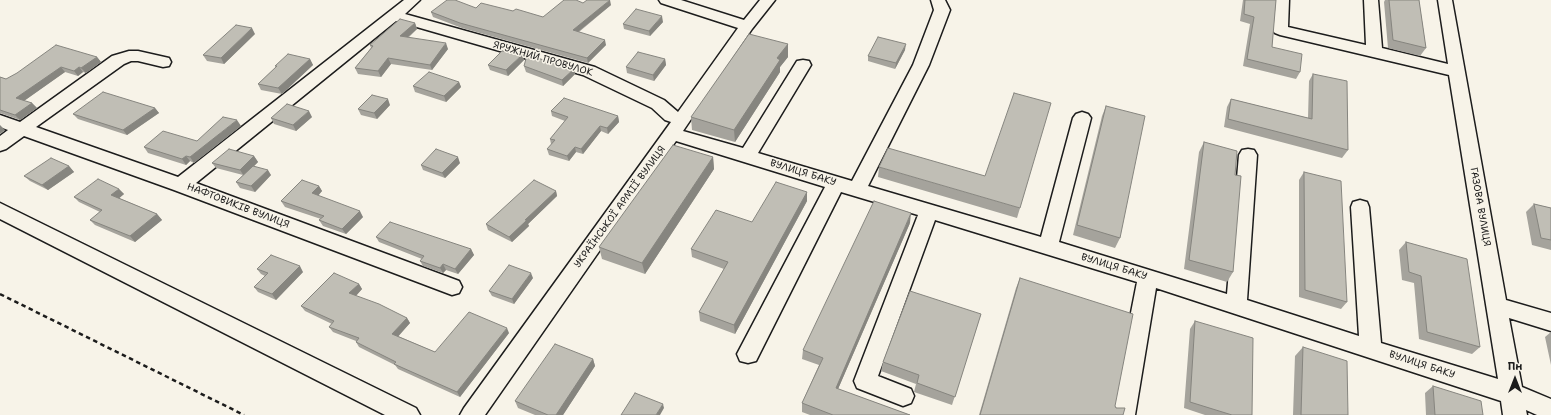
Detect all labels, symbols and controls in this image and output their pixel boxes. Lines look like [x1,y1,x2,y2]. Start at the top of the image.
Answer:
street label: ЯРУЖНИЙ ПРОВУЛОК [492,39,594,79]
street label: УКРАЇНСЬКОЇ АРМІЇ ВУЛИЦЯ [572,144,668,270]
street label: ВУЛИЦЯ БАКУ [768,157,838,189]
street label: ГАЗОВА ВУЛИЦЯ [1467,167,1493,247]
street label: НАФТОВИКІВ ВУЛИЦЯ [185,181,291,231]
street label: ВУЛИЦЯ БАКУ [1079,251,1149,283]
street label: ВУЛИЦЯ БАКУ [1387,349,1457,381]
north arrow [1495,359,1535,399]
text: Пн [1508,359,1522,374]

